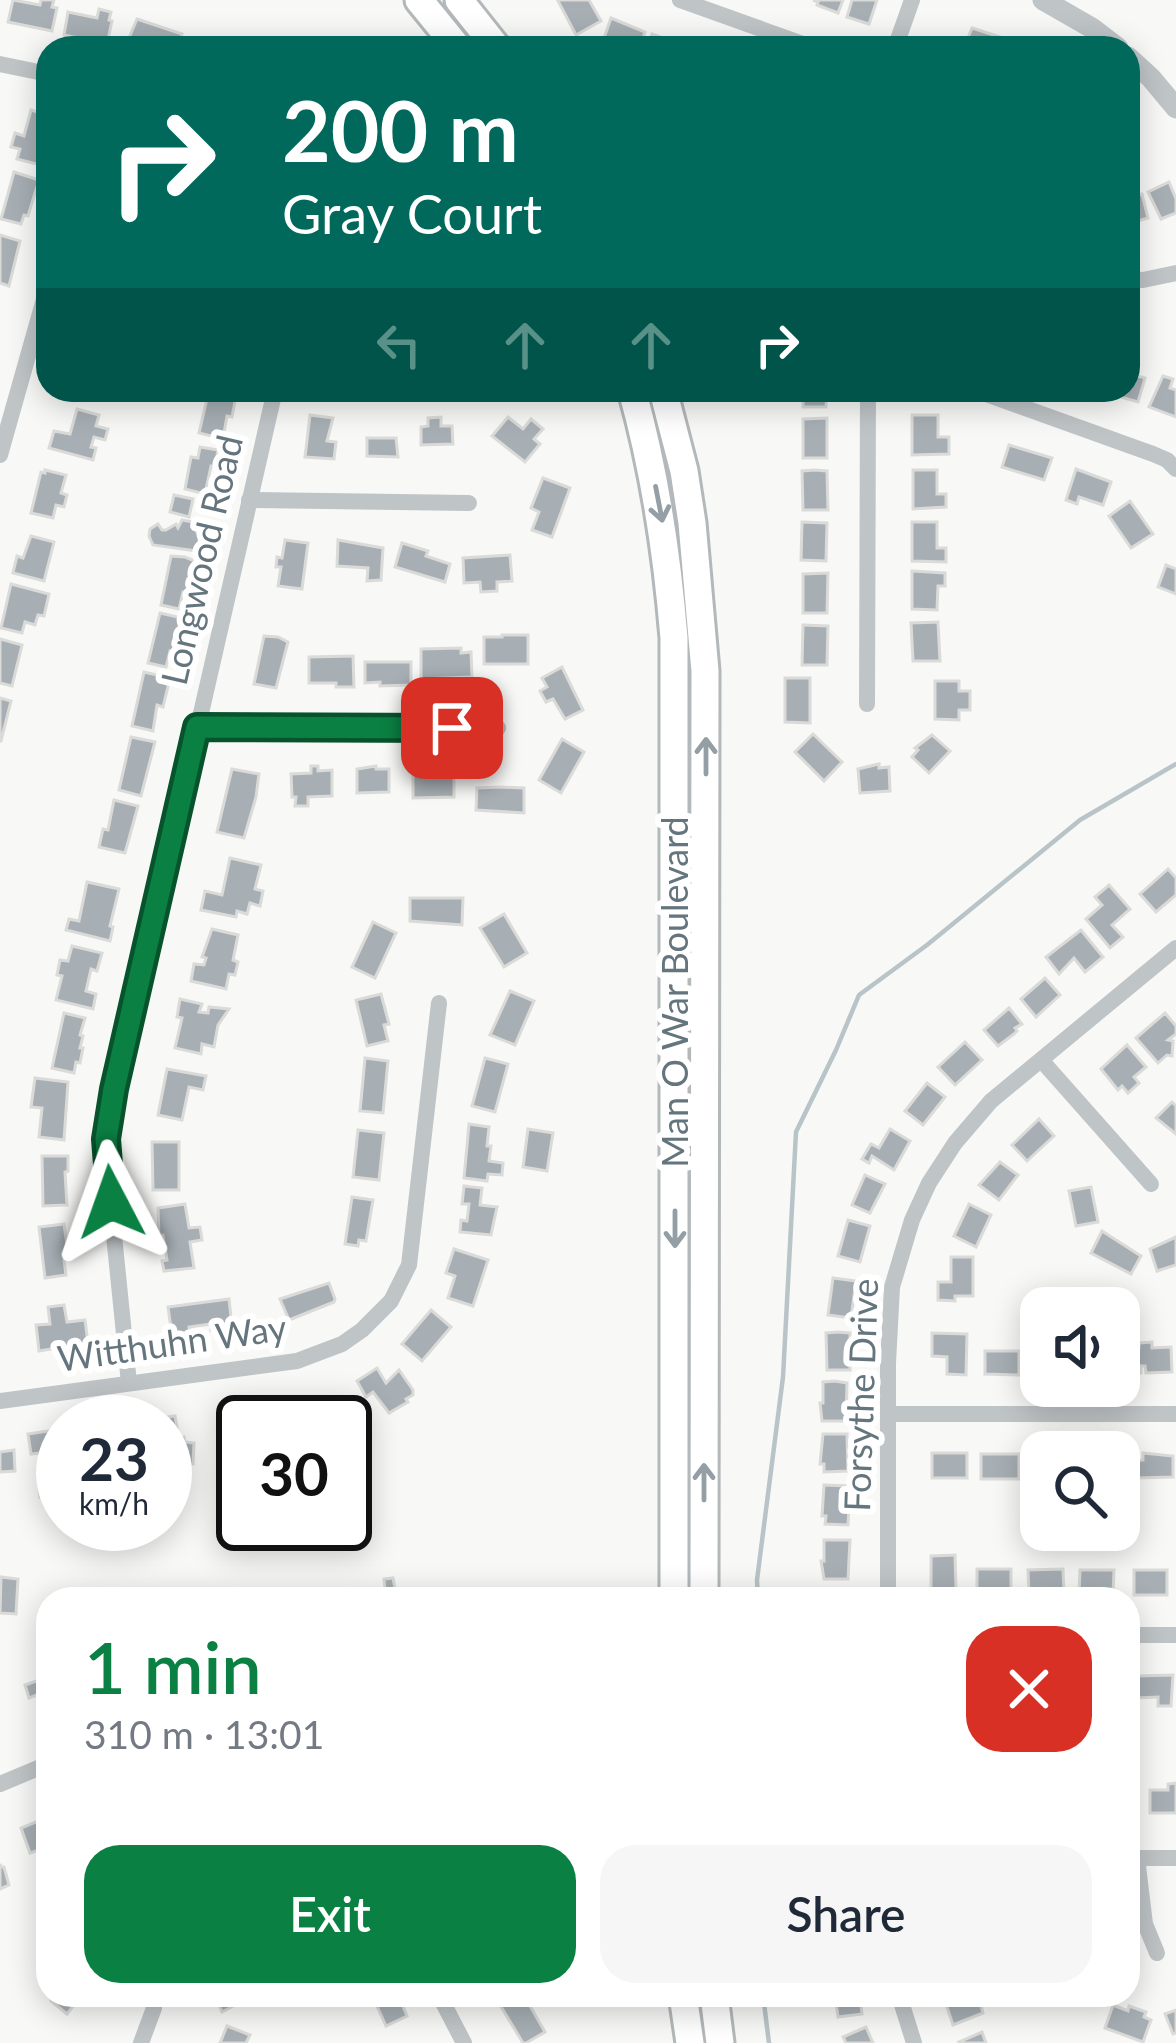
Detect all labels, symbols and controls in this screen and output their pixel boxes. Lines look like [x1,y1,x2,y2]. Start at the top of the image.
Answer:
text: 200 m [282,79,519,180]
icon: right [84,84,240,240]
text: Gray Court [282,181,542,246]
icon: left [366,312,432,378]
icon: ahead [492,312,558,378]
icon: ahead [618,312,684,378]
icon: right [744,312,810,378]
street label: Longwood Road [151,431,251,689]
one-way arrow [649,484,671,523]
pin [401,677,503,779]
icon: arrive [419,695,485,761]
one-way arrow [695,737,717,776]
street label: Man O War Boulevard [652,816,696,1168]
position arrow [48,1139,174,1265]
one-way arrow [664,1209,686,1248]
street label: Forsythe Drive [834,1278,886,1512]
map controls [1020,1287,1140,1551]
button: sound [1020,1287,1140,1407]
street label: Witthuhn Way [55,1304,290,1380]
speed limit sign: 30 [216,1395,372,1551]
text: 23 [79,1422,149,1494]
button: search [1020,1431,1140,1551]
one-way arrow [693,1463,715,1502]
text: km/h [79,1485,149,1521]
text: 1 min [84,1623,262,1709]
button: close [966,1626,1092,1752]
text: 310 m · 13:01 [84,1711,324,1757]
button: Exit [84,1845,576,1983]
button: Share [600,1845,1092,1983]

